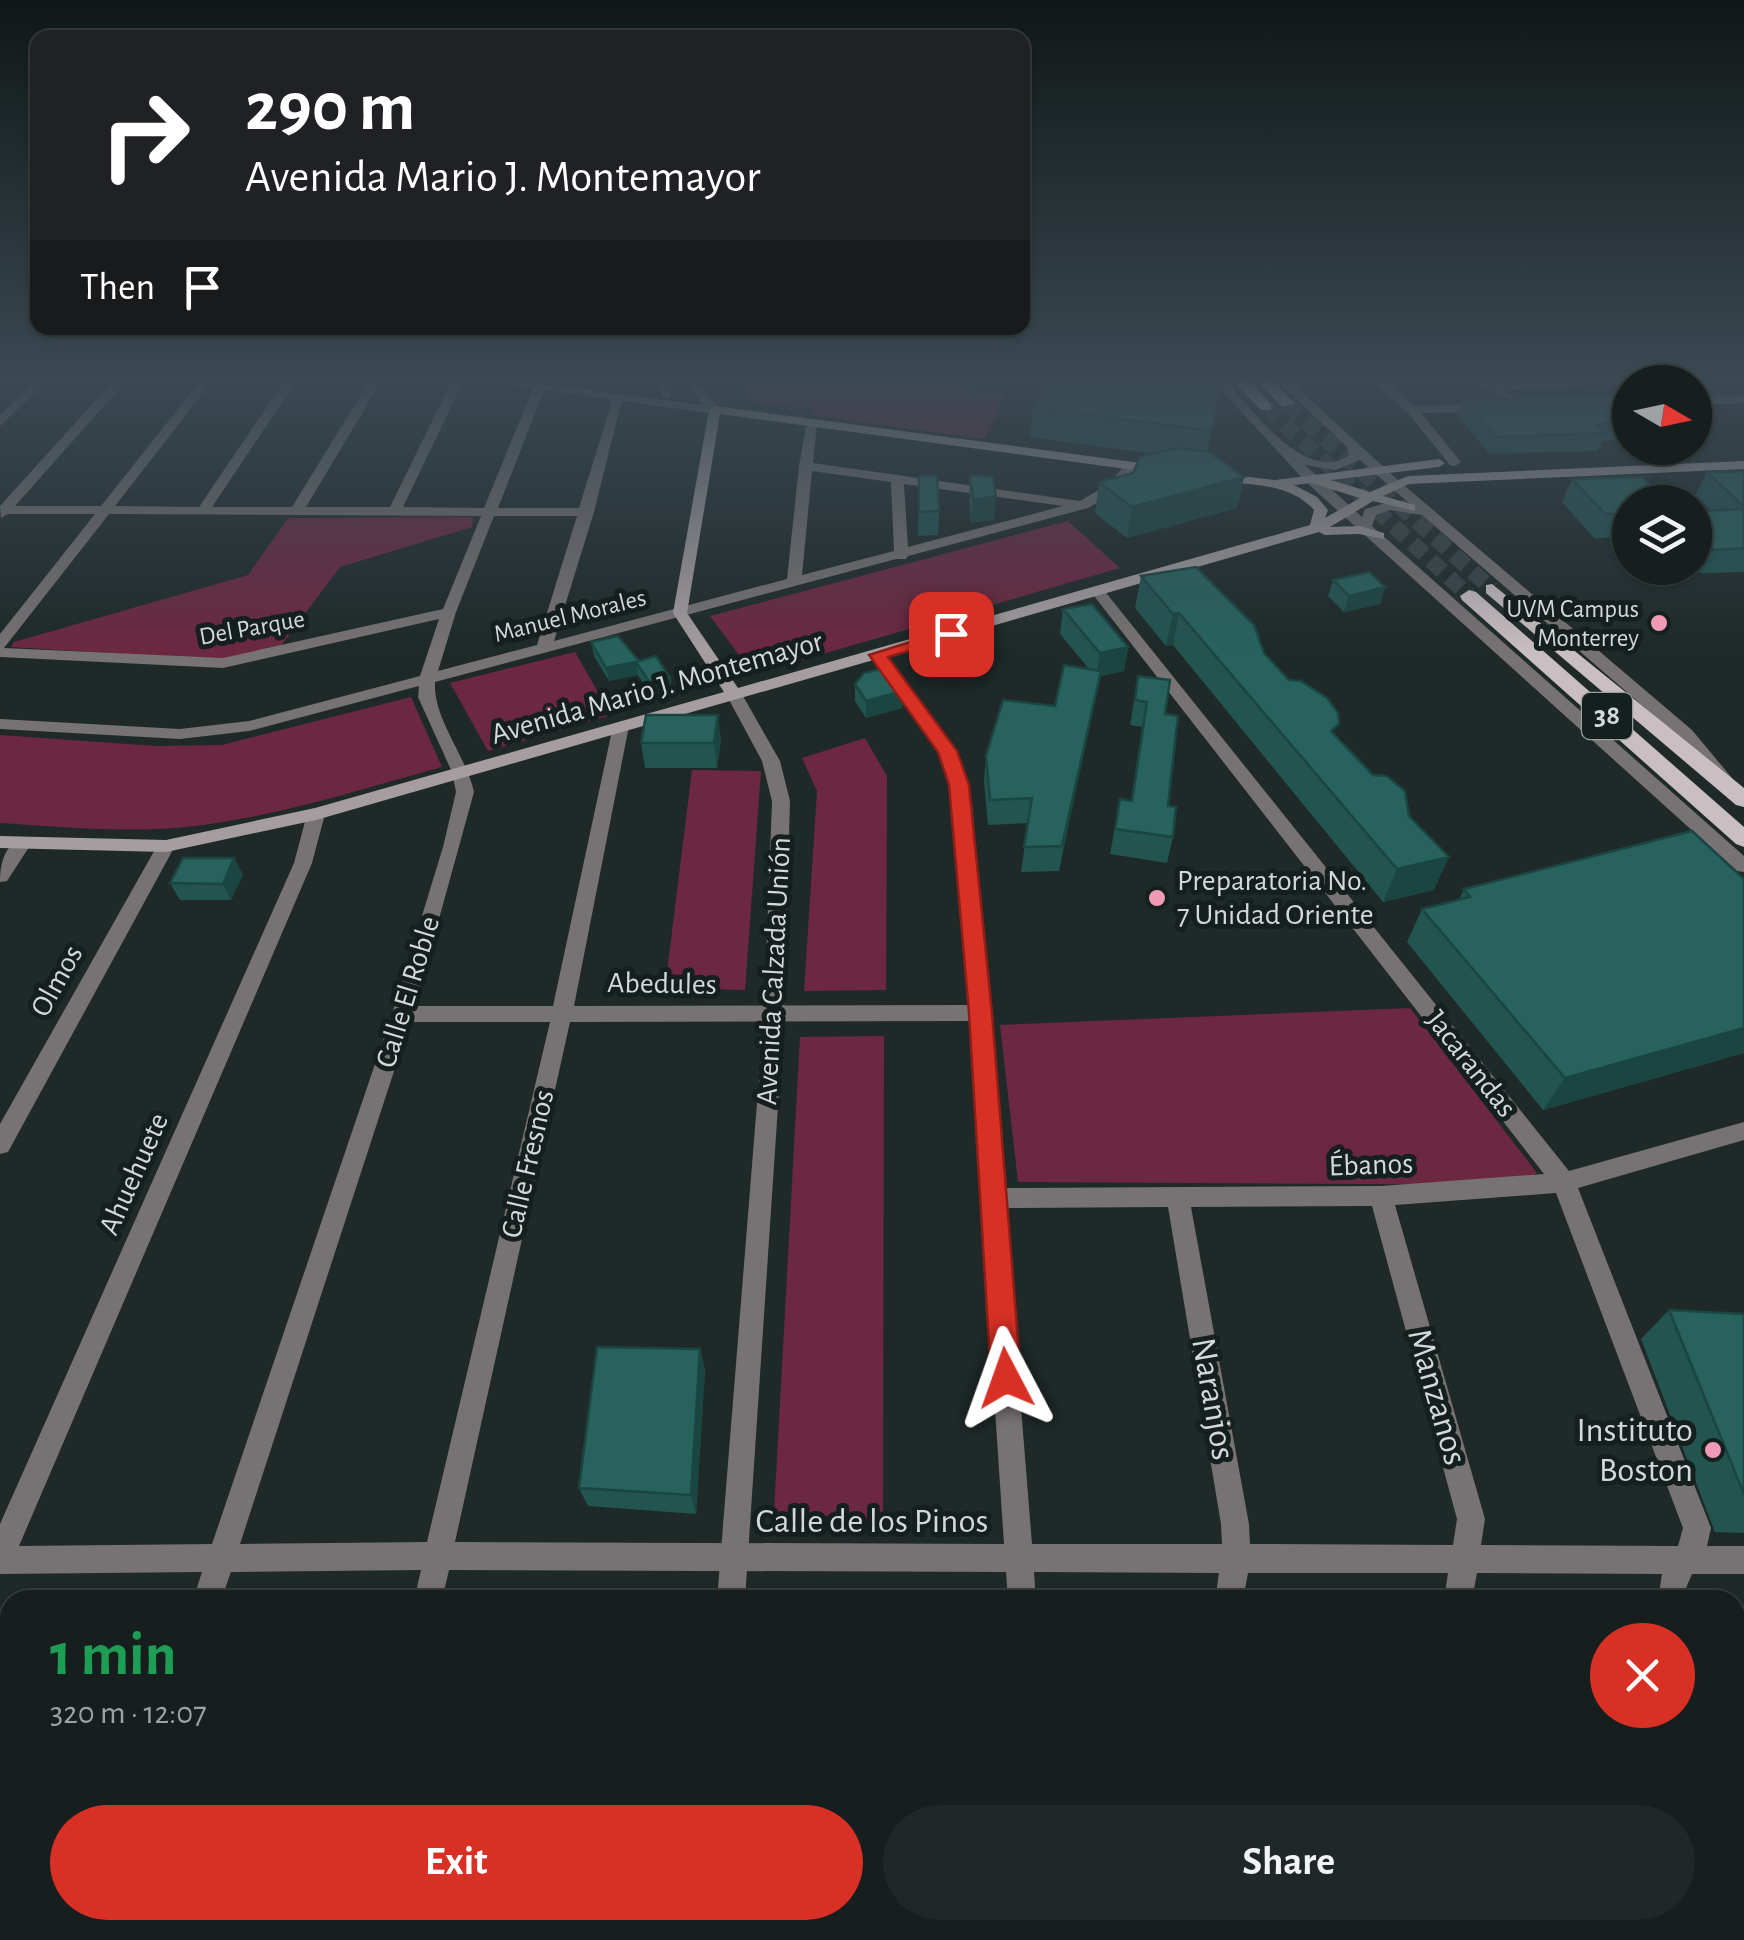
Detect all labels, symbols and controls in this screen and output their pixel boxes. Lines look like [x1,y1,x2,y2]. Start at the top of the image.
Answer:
icon: right [80,70,210,200]
text: 290 m [245,73,415,143]
text: Avenida Mario J. Montemayor [245,155,761,200]
icon: arrive [175,260,230,315]
text: Then [80,269,155,307]
north arrow [1612,365,1712,465]
map controls [1612,365,1712,585]
button: layers [1612,485,1712,585]
street label: Manuel Morales [491,585,649,647]
pin [909,592,994,677]
place label: UVM Campus Monterrey [1507,597,1639,651]
street label: Del Parque [197,606,307,650]
icon: arrive [924,607,979,662]
marker: UVM Campus Monterrey [1648,612,1670,634]
street label: Avenida Mario J. Montemayor [488,626,827,750]
road number: 38 [1582,693,1632,739]
street label: Avenida Calzada Unión [752,836,796,1106]
place label: Preparatoria No. 7 Unidad Oriente [1177,866,1374,930]
marker: Preparatoria No. 7 Unidad Oriente [1146,887,1168,909]
street label: Calle El Roble [371,913,445,1071]
street label: Olmos [25,940,89,1022]
street label: Abedules [607,968,717,1000]
street label: Jacarandas [1420,1005,1522,1123]
street label: Calle Fresnos [496,1087,560,1241]
street label: Ahuehuete [94,1109,174,1239]
street label: Ébanos [1328,1147,1414,1181]
street label: Manzanos [1401,1325,1473,1469]
position arrow [954,1326,1058,1430]
street label: Naranjos [1185,1335,1241,1463]
place label: Instituto Boston [1576,1413,1693,1488]
marker: Instituto Boston [1702,1439,1724,1461]
street label: Calle de los Pinos [755,1504,989,1539]
button: close [1590,1623,1695,1728]
text: 1 min [50,1626,176,1686]
text: 320 m · 12:07 [50,1697,207,1729]
button: Exit [50,1805,863,1920]
button: Share [883,1805,1695,1920]

